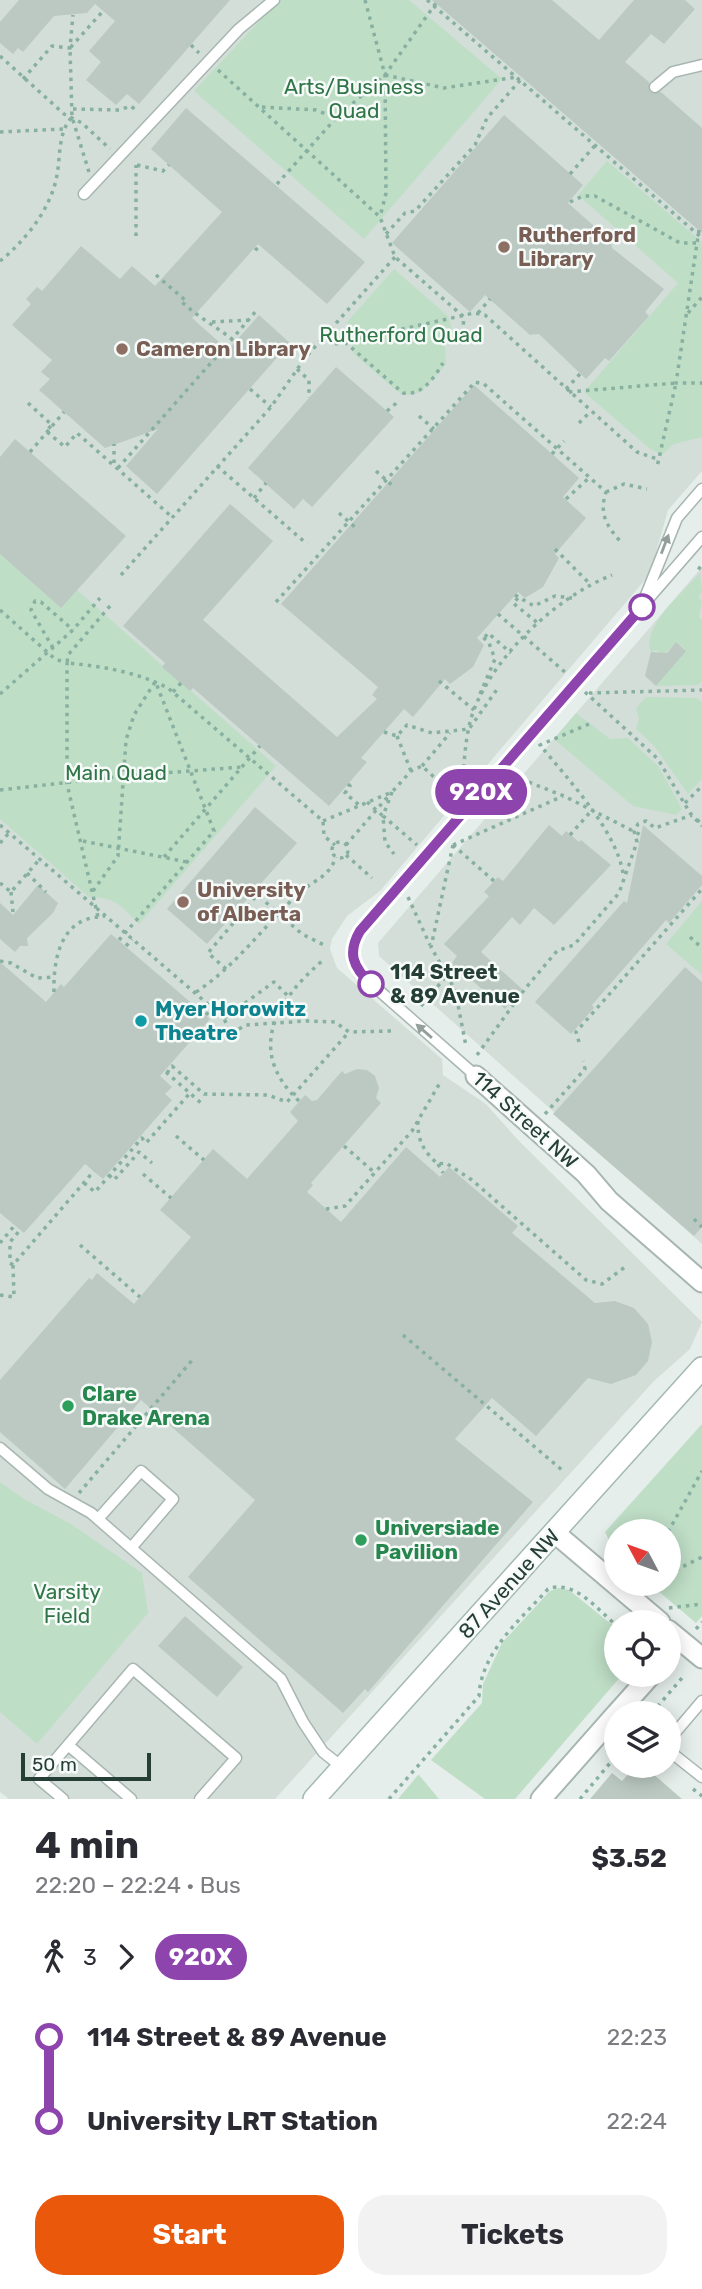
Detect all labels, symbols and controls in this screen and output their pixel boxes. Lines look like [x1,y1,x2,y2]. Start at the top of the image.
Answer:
park label: Arts/Business Quad [284,74,424,123]
place label: Rutherford Library [518,222,636,271]
marker: Rutherford Library [496,239,512,255]
park label: Rutherford Quad [319,322,483,347]
place label: Cameron Library [136,336,311,361]
marker: Cameron Library [114,341,130,357]
one-way arrow [660,533,671,554]
unlabelled marker [629,594,655,620]
park label: Main Quad [65,760,167,785]
line badge: 920X [432,769,530,815]
text: 920X [449,778,513,806]
place label: University of Alberta [197,877,306,926]
marker: University of Alberta [175,894,191,910]
place label: 114 Street & 89 Avenue [390,959,520,1008]
marker: 114 Street & 89 Avenue [358,971,384,997]
place label: Myer Horowitz Theatre [155,996,306,1045]
marker: Myer Horowitz Theatre [133,1013,149,1029]
one-way arrow [415,1023,433,1039]
street label: 114 Street NW [467,1066,583,1174]
place label: Clare Drake Arena [82,1381,210,1430]
marker: Clare Drake Arena [60,1398,76,1414]
place label: Universiade Pavilion [375,1515,500,1564]
north arrow [604,1519,681,1596]
map controls [604,1519,681,1778]
street label: 87 Avenue NW [453,1524,564,1644]
marker: Universiade Pavilion [353,1532,369,1548]
park label: Varsity Field [33,1579,101,1628]
button: locate [604,1610,681,1687]
button: layers [604,1701,681,1778]
scale bar [21,1750,150,1782]
text: 50 m [32,1753,77,1776]
text: 4 min [35,1822,139,1868]
text: $3.52 [591,1843,667,1874]
text: 22:20 – 22:24 · Bus [35,1871,241,1899]
icon: walk [35,1938,73,1976]
icon: forward [107,1938,145,1976]
text: 3 [83,1943,97,1971]
text: 920X [169,1943,233,1971]
text: 114 Street & 89 Avenue [87,2022,387,2053]
text: 22:23 [607,2023,667,2051]
text: University LRT Station [87,2106,378,2137]
text: 22:24 [607,2107,667,2135]
button: Start [35,2195,344,2275]
button: Tickets [358,2195,667,2275]

